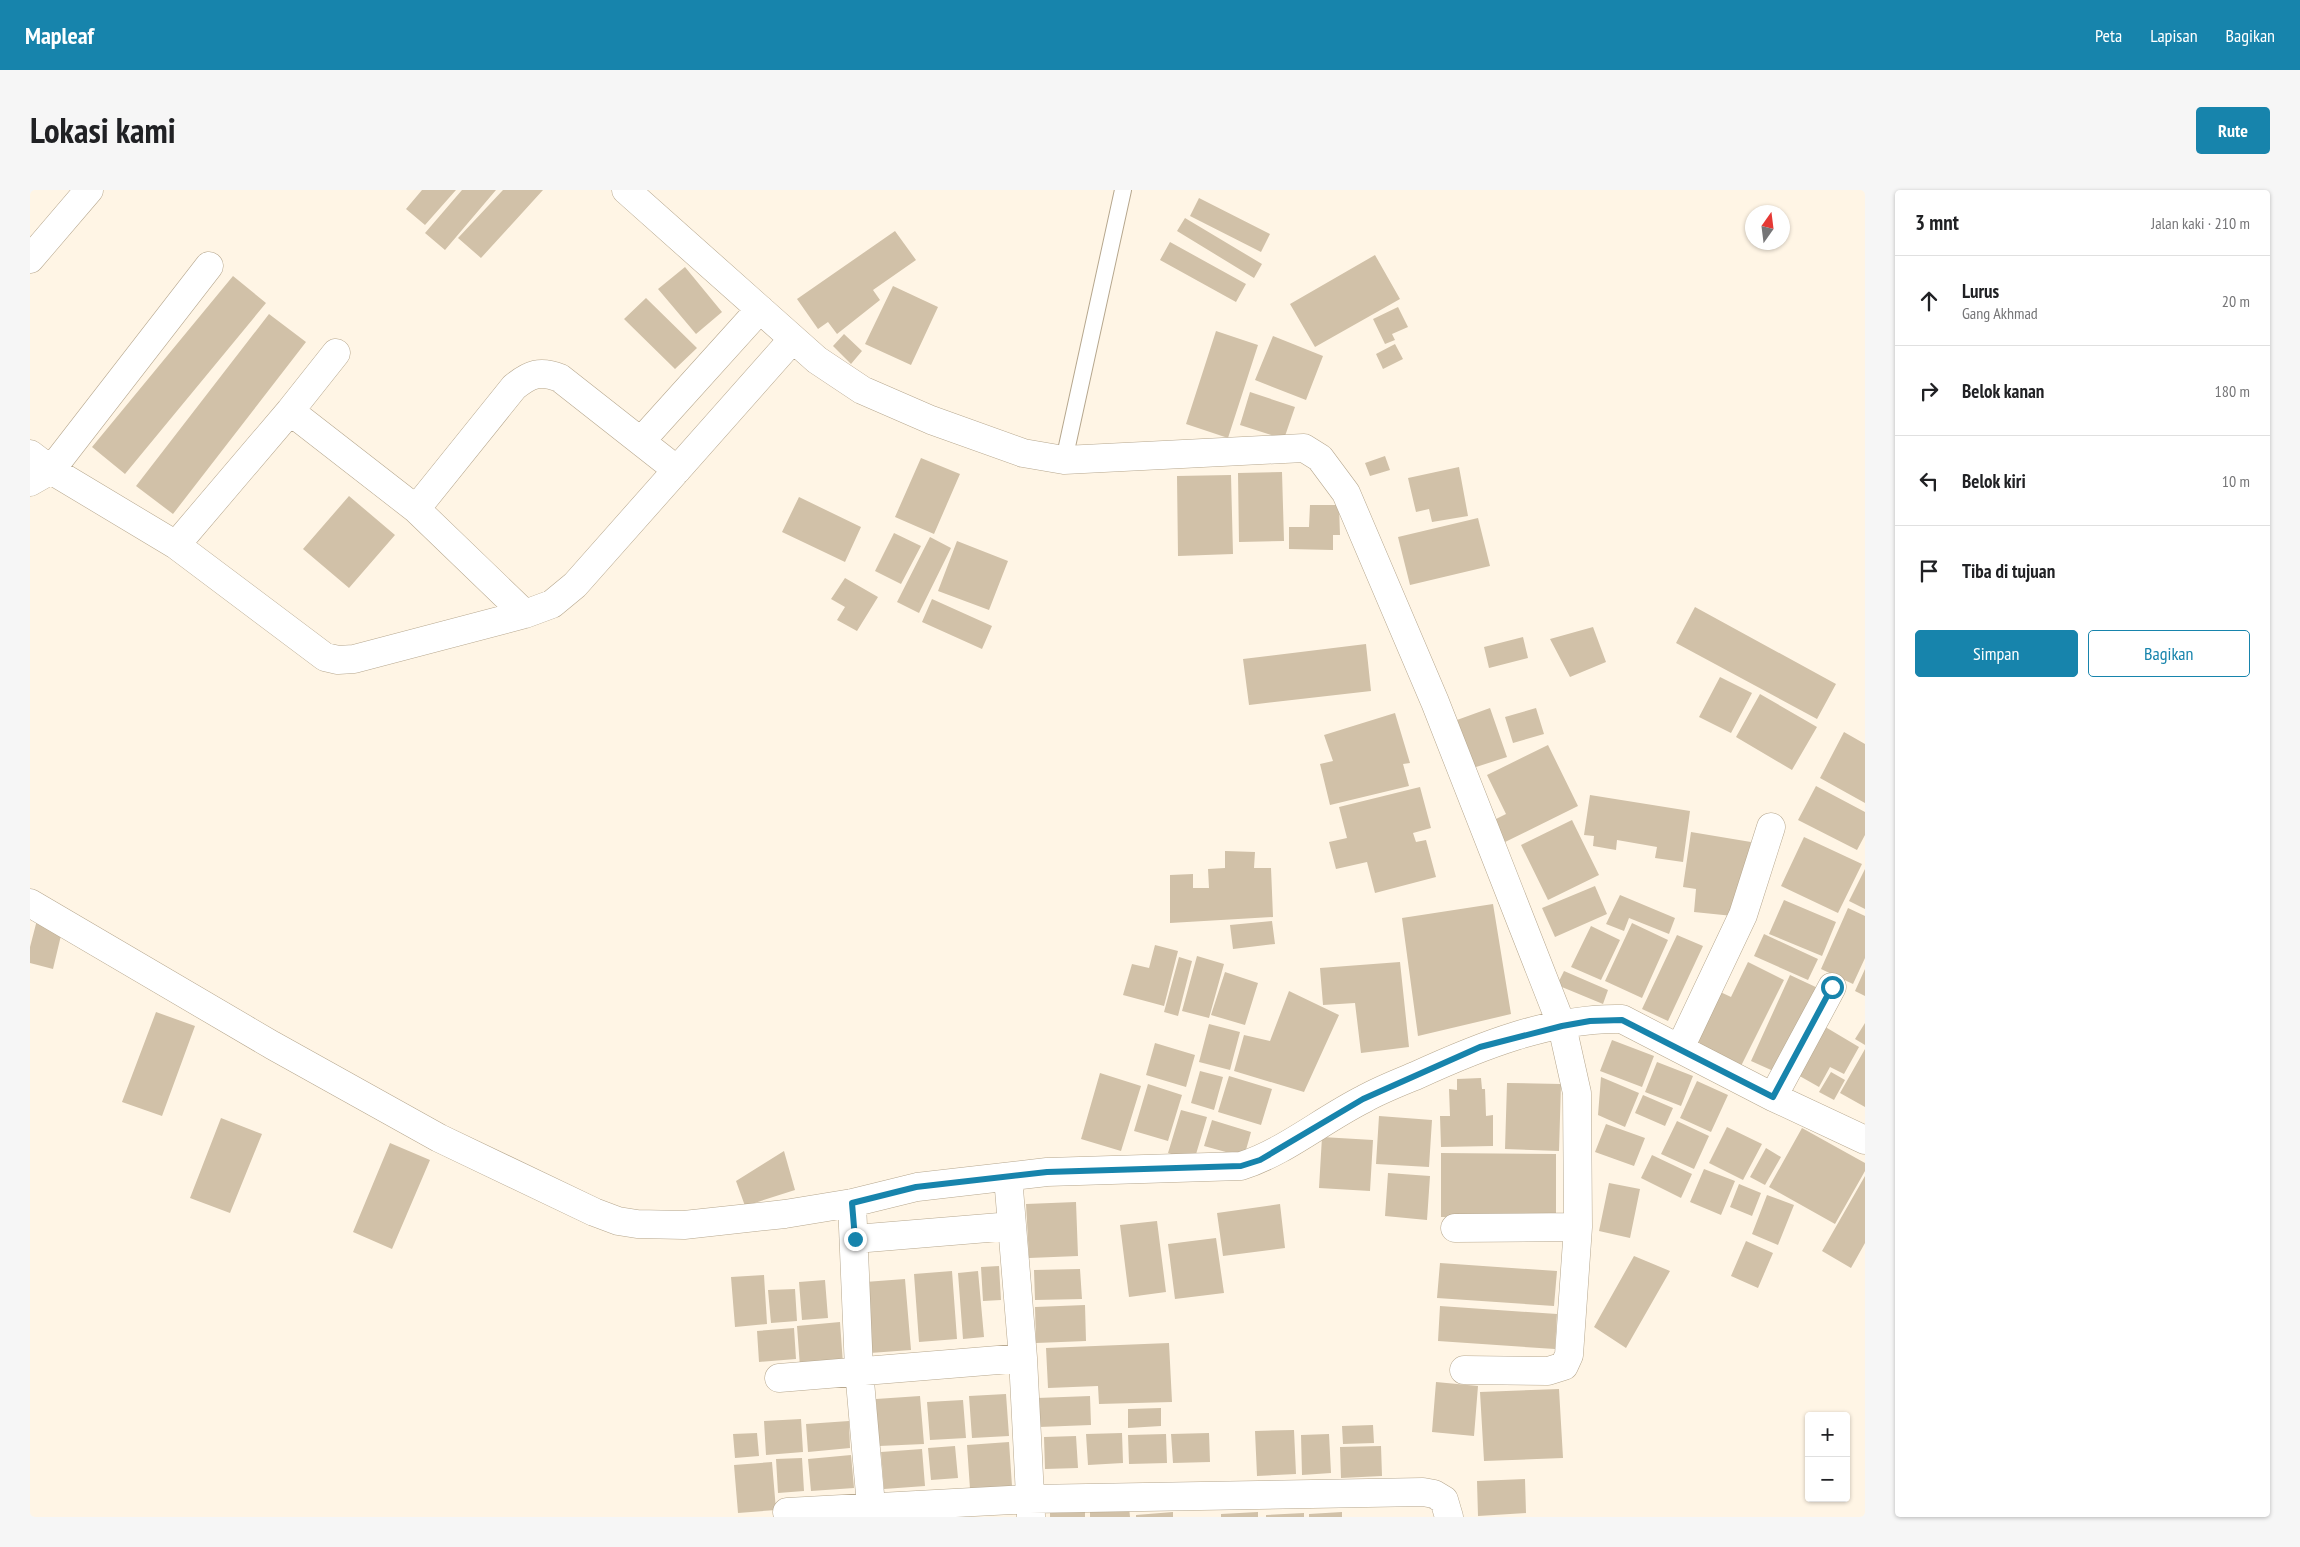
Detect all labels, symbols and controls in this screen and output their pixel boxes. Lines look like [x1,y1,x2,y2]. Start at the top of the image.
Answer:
text: Mapleaf [25,20,94,51]
text: Peta [2095,24,2122,47]
text: Lapisan [2150,24,2198,47]
text: Bagikan [2226,24,2275,47]
text: Lokasi kami [30,107,176,153]
button: Rute [2196,107,2270,154]
north arrow [1745,205,1790,250]
text: 3 mnt [1915,209,1959,236]
text: Jalan kaki · 210 m [2151,213,2250,233]
text: Lurus [1962,279,1999,303]
icon: ahead [1915,287,1943,315]
text: 20 m [2222,291,2250,311]
text: Gang Akhmad [1962,303,2038,323]
icon: right [1915,377,1943,405]
text: Belok kanan [1962,379,2044,403]
text: 180 m [2215,381,2250,401]
icon: left [1915,467,1943,495]
text: Belok kiri [1962,469,2026,493]
text: 10 m [2222,471,2250,491]
icon: arrive [1915,557,1943,585]
text: Tiba di tujuan [1962,559,2055,583]
button: Simpan [1915,630,2078,677]
button: Bagikan [2088,630,2250,677]
route start [1821,976,1844,999]
route end [844,1228,867,1251]
map controls [1805,1412,1850,1502]
button: + [1805,1412,1850,1457]
button: − [1805,1457,1850,1502]

